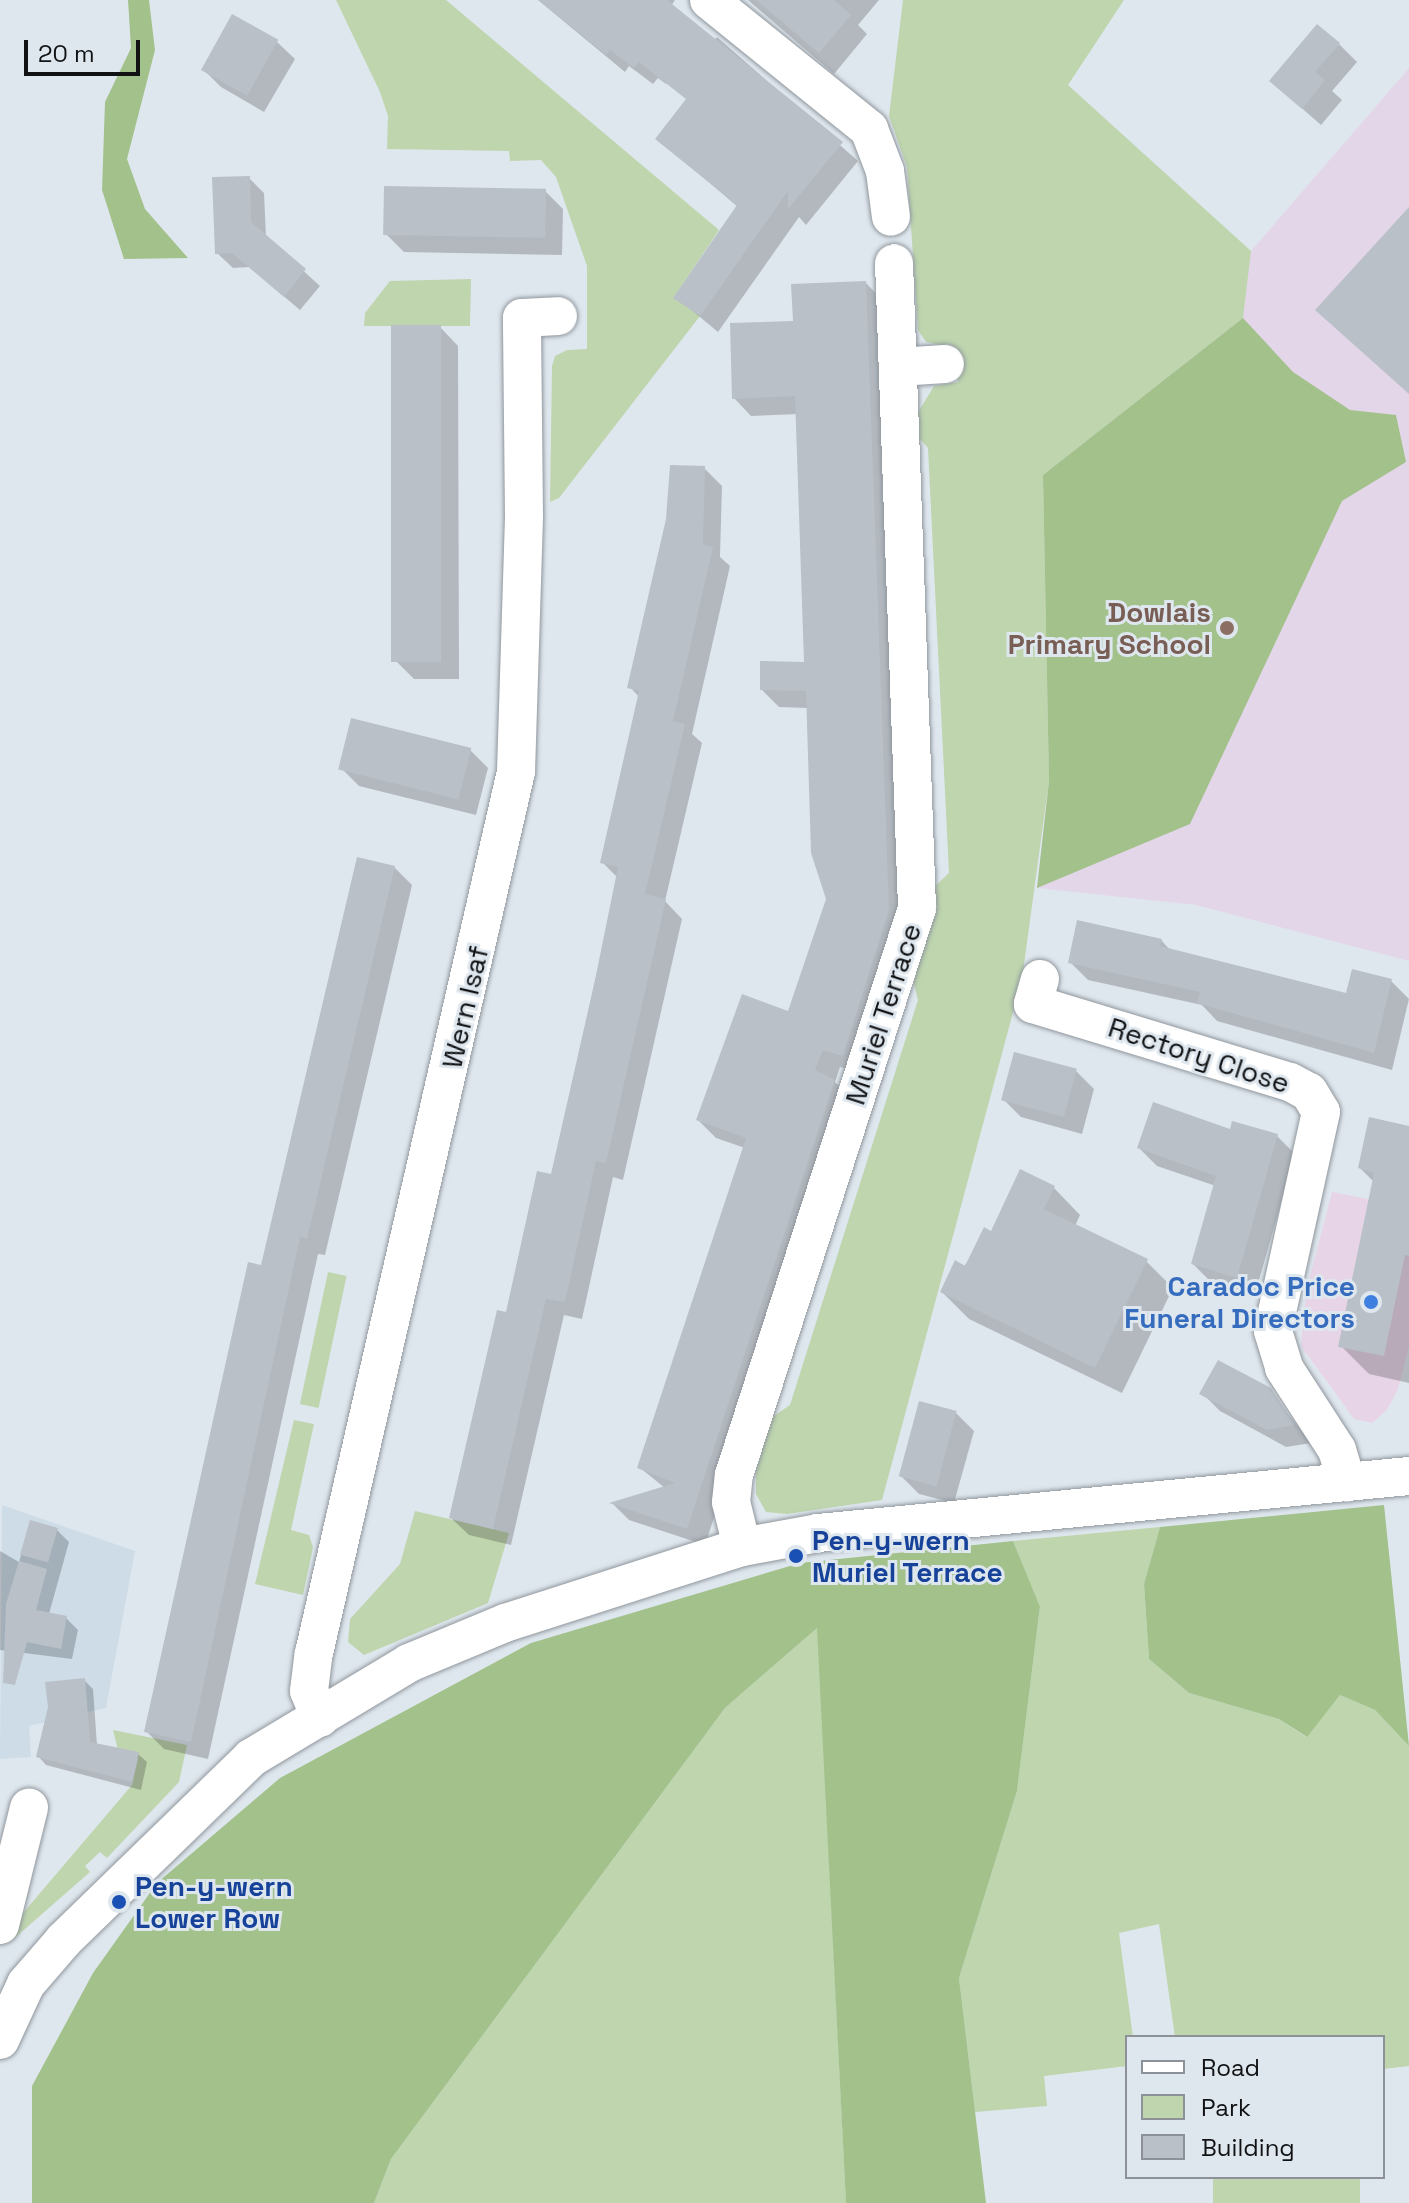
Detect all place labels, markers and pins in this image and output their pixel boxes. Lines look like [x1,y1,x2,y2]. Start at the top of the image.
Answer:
place label: Dowlais Primary School [1008,595,1211,661]
marker: Dowlais Primary School [1218,619,1236,637]
place label: Caradoc Price Funeral Directors [1124,1269,1355,1335]
marker: Caradoc Price Funeral Directors [1362,1293,1380,1311]
place label: Pen-y-wern Muriel Terrace [812,1523,1003,1589]
marker: Pen-y-wern Muriel Terrace [787,1547,805,1565]
place label: Pen-y-wern Lower Row [135,1869,293,1935]
marker: Pen-y-wern Lower Row [110,1893,128,1911]

